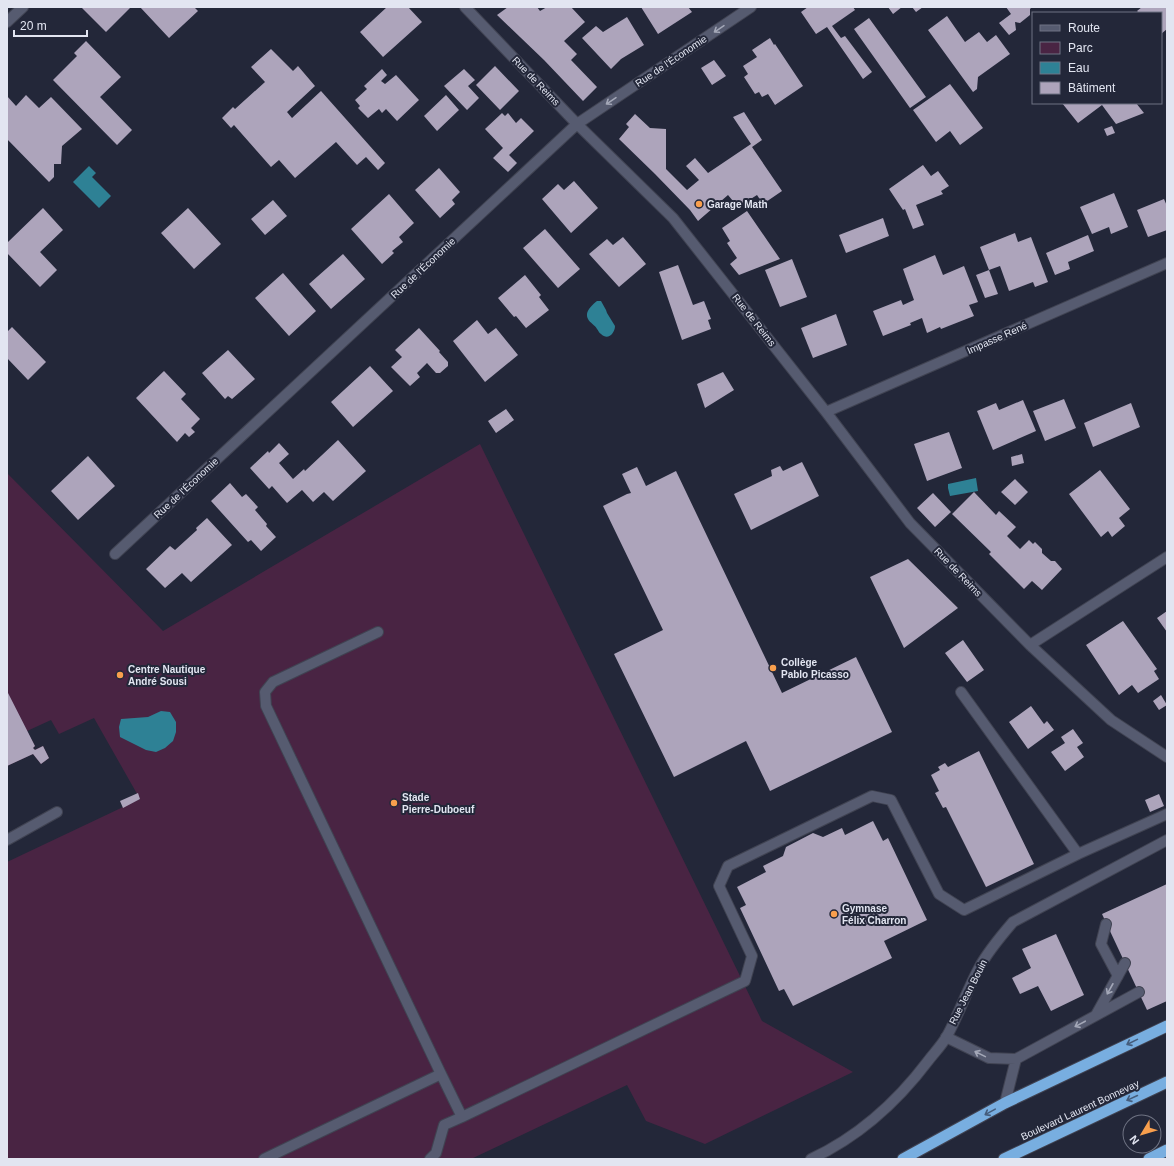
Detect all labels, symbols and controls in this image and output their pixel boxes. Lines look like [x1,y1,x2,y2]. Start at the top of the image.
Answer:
scale bar [14,12,87,38]
legend [1032,12,1162,104]
text: 20 m [20,19,47,33]
text: Route [1068,21,1100,35]
one-way arrow [714,25,725,33]
street label: Rue de l'Économie [633,32,709,89]
text: Parc [1068,41,1093,55]
street label: Rue de Reims [510,54,562,108]
text: Eau [1068,61,1089,75]
text: Bâtiment [1068,81,1116,95]
one-way arrow [606,97,617,105]
marker: Garage Math [694,199,704,209]
place label: Garage Math [707,199,768,210]
street label: Rue de l'Économie [388,234,458,301]
street label: Rue de Reims [730,292,778,348]
street label: Impasse René [965,320,1029,356]
street label: Rue de l'Économie [151,454,221,521]
street label: Rue de Reims [932,545,984,599]
place label: Collège Pablo Picasso [781,657,849,680]
marker: Collège Pablo Picasso [768,663,778,673]
place label: Centre Nautique André Sousi [128,664,206,687]
marker: Centre Nautique André Sousi [115,670,125,680]
place label: Stade Pierre-Duboeuf [402,792,475,815]
marker: Stade Pierre-Duboeuf [389,798,399,808]
place label: Gymnase Félix Charron [842,903,906,926]
marker: Gymnase Félix Charron [829,909,839,919]
street label: Rue Jean Bouin [947,958,989,1026]
one-way arrow [1106,983,1114,995]
one-way arrow [1074,1021,1086,1028]
one-way arrow [1126,1039,1138,1046]
one-way arrow [974,1050,986,1057]
street label: Boulevard Laurent Bonnevay [1019,1078,1141,1142]
one-way arrow [1126,1095,1138,1102]
one-way arrow [984,1108,996,1116]
north arrow [1122,1114,1162,1154]
text: N [1127,1133,1141,1147]

